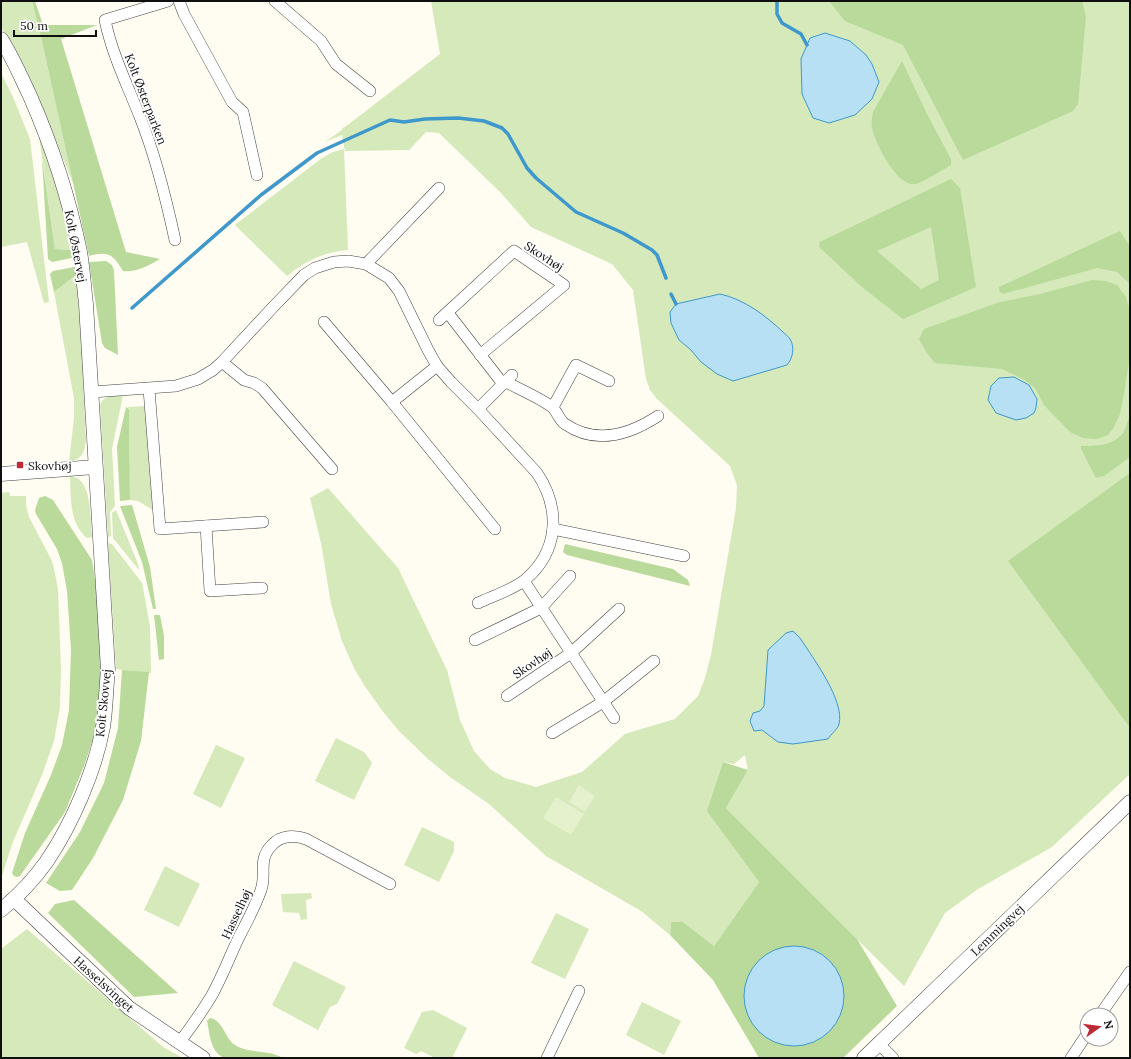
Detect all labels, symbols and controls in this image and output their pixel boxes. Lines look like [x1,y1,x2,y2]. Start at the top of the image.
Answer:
scale bar [14,12,96,38]
text: 50 m [20,18,48,33]
street label: Kolt Østerparken [122,51,170,147]
street label: Kolt Østervej [62,209,90,283]
street label: Skovhøj [522,238,566,274]
place label: Skovhøj [28,458,72,473]
marker: Skovhøj [15,460,25,470]
street label: Skovhøj [510,645,554,681]
street label: Kolt Skovvej [92,668,114,738]
street label: Hasselhøj [218,887,254,941]
street label: Lemmingvej [967,901,1027,959]
street label: Hasselsvinget [71,953,138,1015]
north arrow [1079,1007,1119,1047]
text: N [1101,1019,1117,1031]

